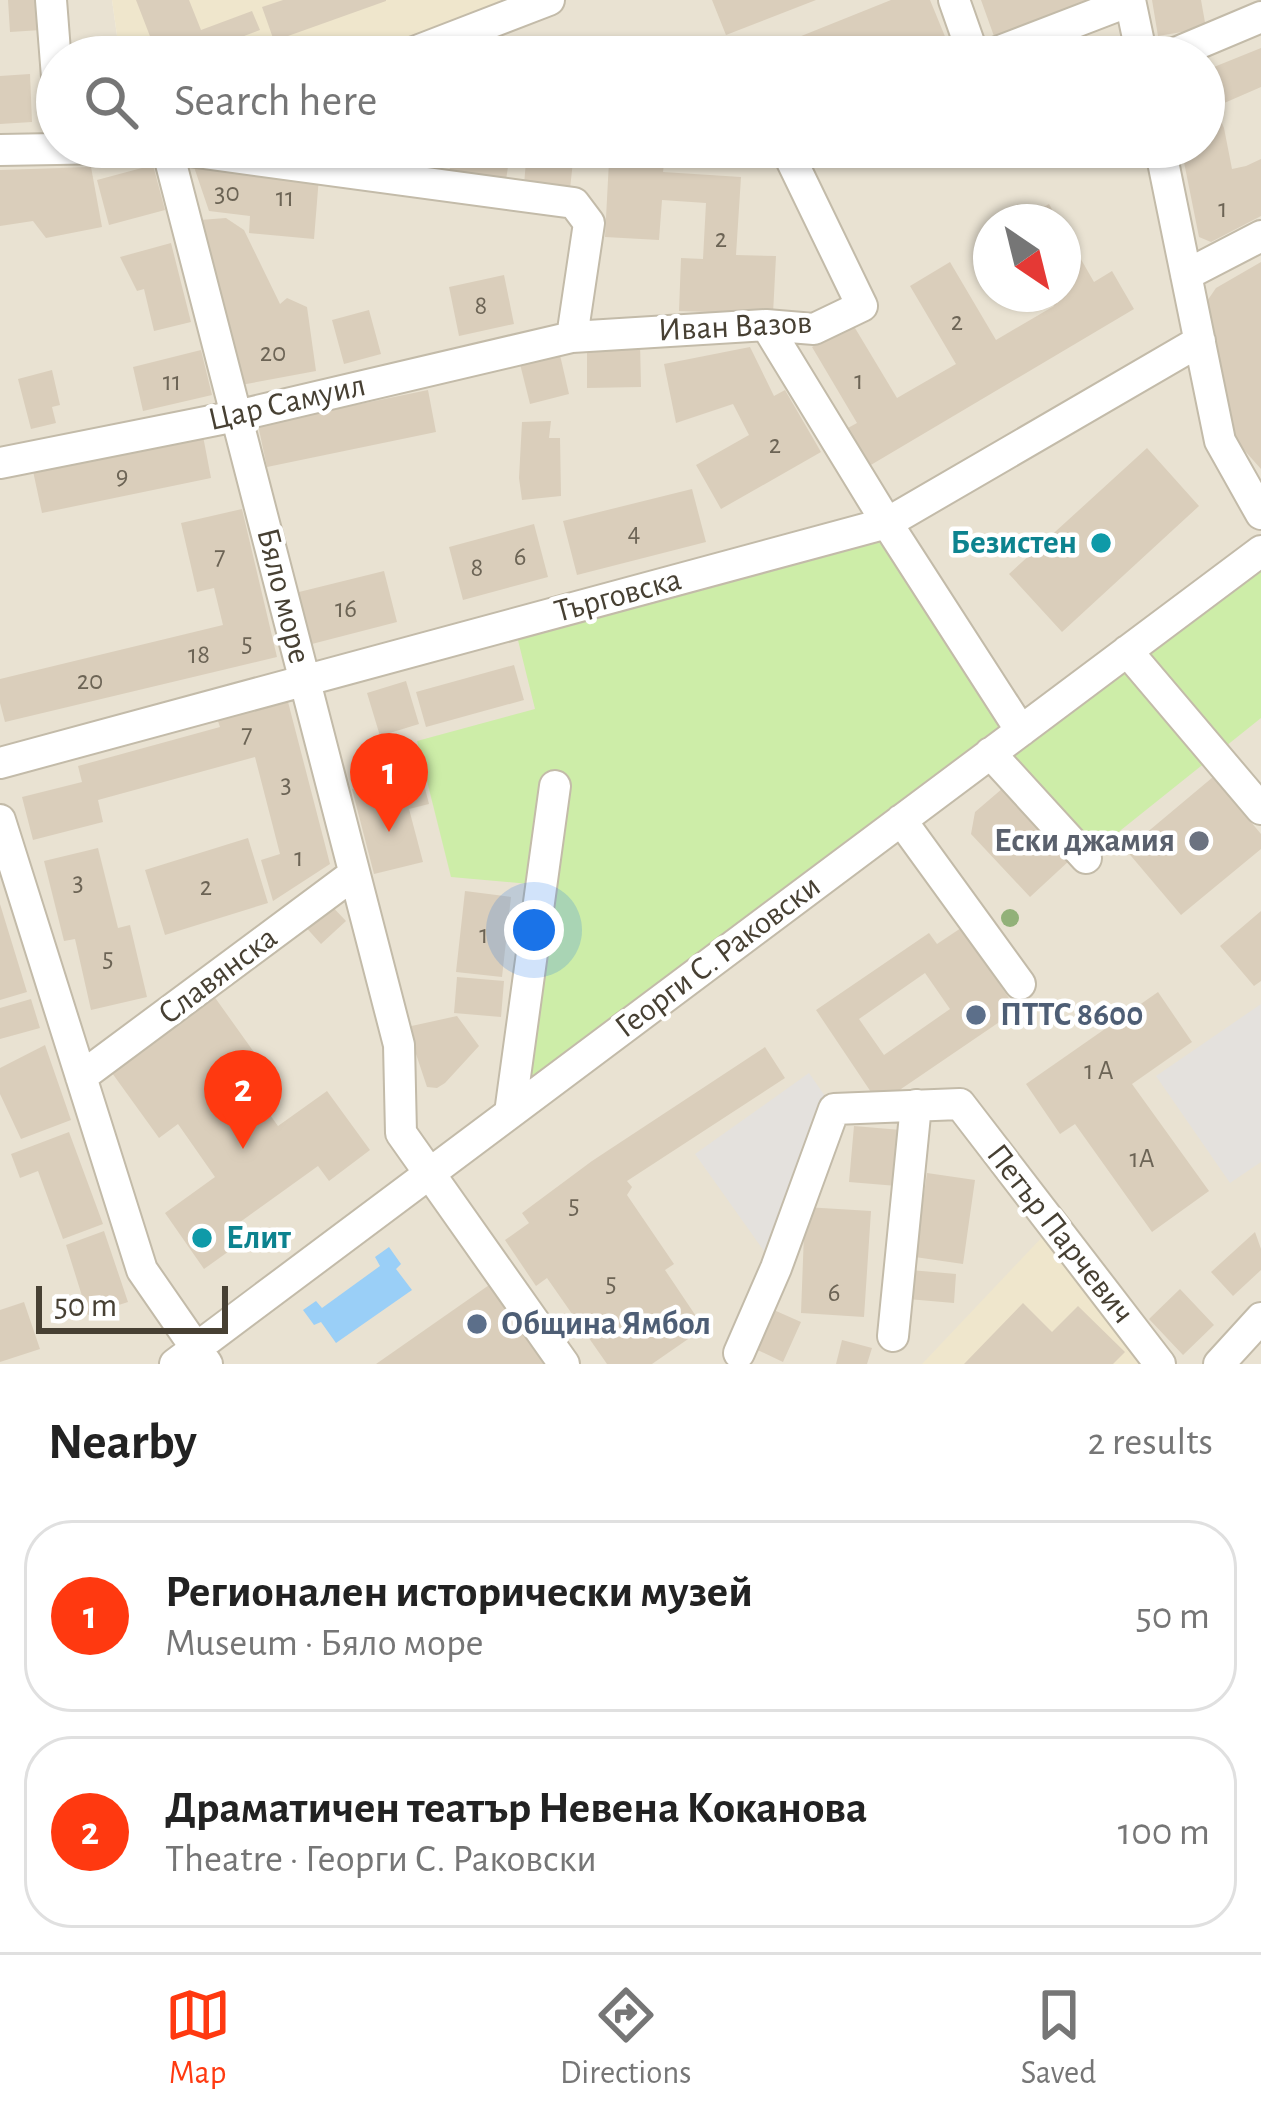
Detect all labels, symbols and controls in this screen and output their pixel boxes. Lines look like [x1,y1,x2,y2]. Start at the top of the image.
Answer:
search box [36,36,1225,168]
icon: search [78,69,144,135]
text: Search here [174,79,377,124]
house number: 30 [214,179,240,206]
house number: 11 [276,184,294,211]
house number: 1 [1218,195,1228,222]
north arrow [973,204,1081,312]
house number: 2 [715,225,727,252]
house number: 8 [475,292,487,319]
street label: Иван Вазов [657,306,813,348]
house number: 2 [951,308,963,335]
house number: 20 [260,339,286,366]
house number: 1 [854,367,864,394]
house number: 11 [163,368,181,395]
street label: Цар Самуил [205,369,369,437]
house number: 2 [769,431,781,458]
house number: 9 [116,462,128,489]
house number: 4 [628,519,641,546]
street label: Бяло море [250,525,316,667]
place label: Безистен [950,527,1077,560]
marker: Безистен [1088,530,1114,556]
house number: 7 [214,542,226,569]
house number: 6 [514,543,526,570]
house number: 8 [471,554,483,581]
street label: Търговска [551,563,685,629]
house number: 16 [335,595,357,622]
house number: 5 [241,629,253,656]
house number: 18 [188,641,210,668]
house number: 20 [77,667,103,694]
house number: 7 [241,720,253,747]
pin: 1 [350,733,428,832]
house number: 3 [280,770,292,797]
place label: Ески джамия [994,825,1175,858]
marker: Ески джамия [1186,828,1212,854]
house number: 1 [294,844,304,871]
house number: 3 [72,868,84,895]
street label: Георги С. Раковски [609,869,827,1045]
house number: 2 [200,873,212,900]
your location [504,900,564,960]
street label: Славянска [153,921,283,1031]
house number: 1 [479,921,489,948]
house number: 5 [102,944,114,971]
place label: ПТТС 8600 [1000,999,1143,1032]
marker: ПТТС 8600 [963,1002,989,1028]
pin: 2 [204,1050,282,1149]
house number: 1 A [1084,1057,1114,1084]
street label: Петър Парчевич [980,1138,1140,1330]
house number: 1А [1129,1145,1155,1172]
house number: 5 [568,1191,580,1218]
place label: Елит [226,1222,291,1255]
marker: Елит [189,1225,215,1251]
house number: 5 [605,1269,617,1296]
house number: 6 [828,1279,840,1306]
scale bar [36,1280,228,1333]
text: 50 m [54,1290,117,1323]
place label: Община Ямбол [501,1308,711,1341]
marker: Община Ямбол [464,1311,490,1337]
text: Nearby [48,1417,197,1468]
text: 2 results [1087,1423,1213,1462]
text: Регионален исторически музей [165,1570,753,1615]
text: 1 [83,1597,97,1636]
text: 50 m [1135,1597,1210,1636]
text: Museum · Бяло море [165,1624,484,1663]
text: Драматичен театър Невена Коканова [165,1786,867,1831]
text: 2 [81,1813,99,1852]
text: 100 m [1118,1813,1210,1852]
text: Theatre · Георги С. Раковски [165,1840,597,1879]
tab: Map [165,1982,231,2094]
tab: Directions [560,1982,691,2094]
tab: Saved [1021,1982,1096,2094]

